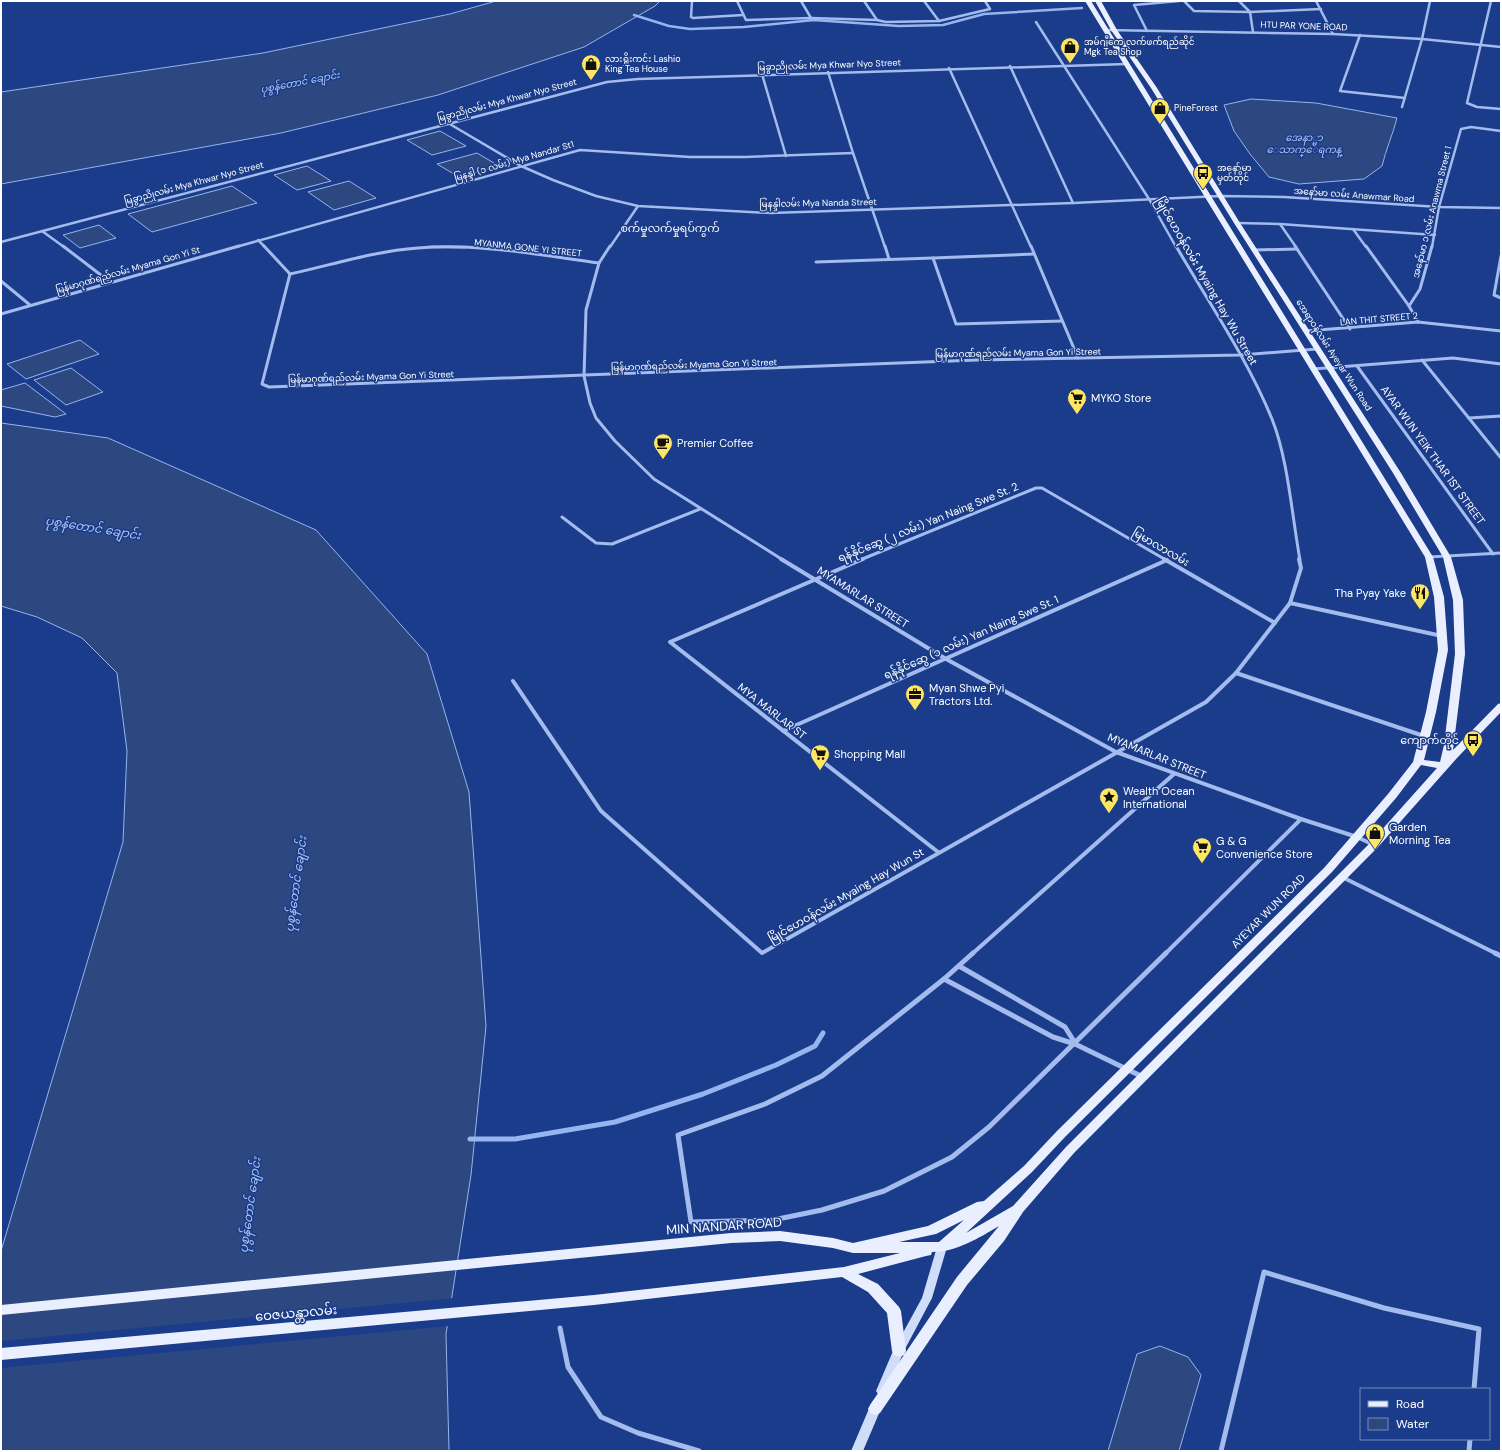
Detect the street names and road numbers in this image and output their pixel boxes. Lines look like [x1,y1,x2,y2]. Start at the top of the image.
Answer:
street label: HTU PAR YONE ROAD [1260,18,1348,34]
street label: မြခွာညိုလမ်း Mya Khwar Nyo Street [757,55,902,75]
street label: မြခွာညိုလမ်း Mya Khwar Nyo Street [436,75,579,125]
street label: မြနန္ဒါ (၁ လမ်း) Mya Nandar St1 [453,138,576,185]
street label: အနော်မာ ၁ လမ်း Anawma Street 1 [1410,145,1455,279]
street label: မြခွာညိုလမ်း Mya Khwar Nyo Street [123,158,266,208]
street label: အနော်မာ လမ်း Anawmar Road [1293,185,1415,206]
street label: မြိုင်ဟေဝန်လမ်း Myaing Hay Wu Street [1151,195,1261,368]
street label: မြနန္ဒါလမ်း Mya Nanda Street [759,196,877,211]
street label: MYANMA GONE YI STREET [474,236,582,260]
street label: မြန်မာဂုဏ်ရည်လမ်း Myama Gon Yi St [55,244,202,297]
street label: အေရာဝန်လမ်း Ayeyar Wun Road [1292,297,1375,414]
street label: LAN THIT STREET 2 [1339,310,1419,328]
street label: မြန်မာဂုဏ်ရည်လမ်း Myama Gon Yi Street [935,346,1102,361]
street label: မြန်မာဂုဏ်ရည်လမ်း Myama Gon Yi Street [611,356,778,375]
street label: မြန်မာဂုဏ်ရည်လမ်း Myama Gon Yi Street [288,368,455,387]
street label: AYAR WUN YEIK THAR 1ST STREET [1378,383,1488,527]
street label: ရန်နိုင်ဆွေ (၂ လမ်း) Yan Naing Swe St. 2 [836,479,1021,567]
street label: မြမာလာလမ်း [1129,525,1192,571]
street label: MYAMARLAR STREET [815,563,911,631]
street label: ရန်နိုင်ဆွေ (၁ လမ်း) Yan Naing Swe St. 1 [881,592,1061,684]
street label: MYA MARLAR ST [735,680,809,742]
street label: MYAMARLAR STREET [1106,730,1208,782]
street label: မြိုင်ဟေဝန်လမ်း Myaing Hay Wun St [766,845,927,947]
street label: AYEYAR WUN ROAD [1228,871,1308,951]
street label: MIN NANDAR ROAD [666,1213,782,1239]
street label: ဝေဇယန္တာလမ်း [254,1301,338,1327]

